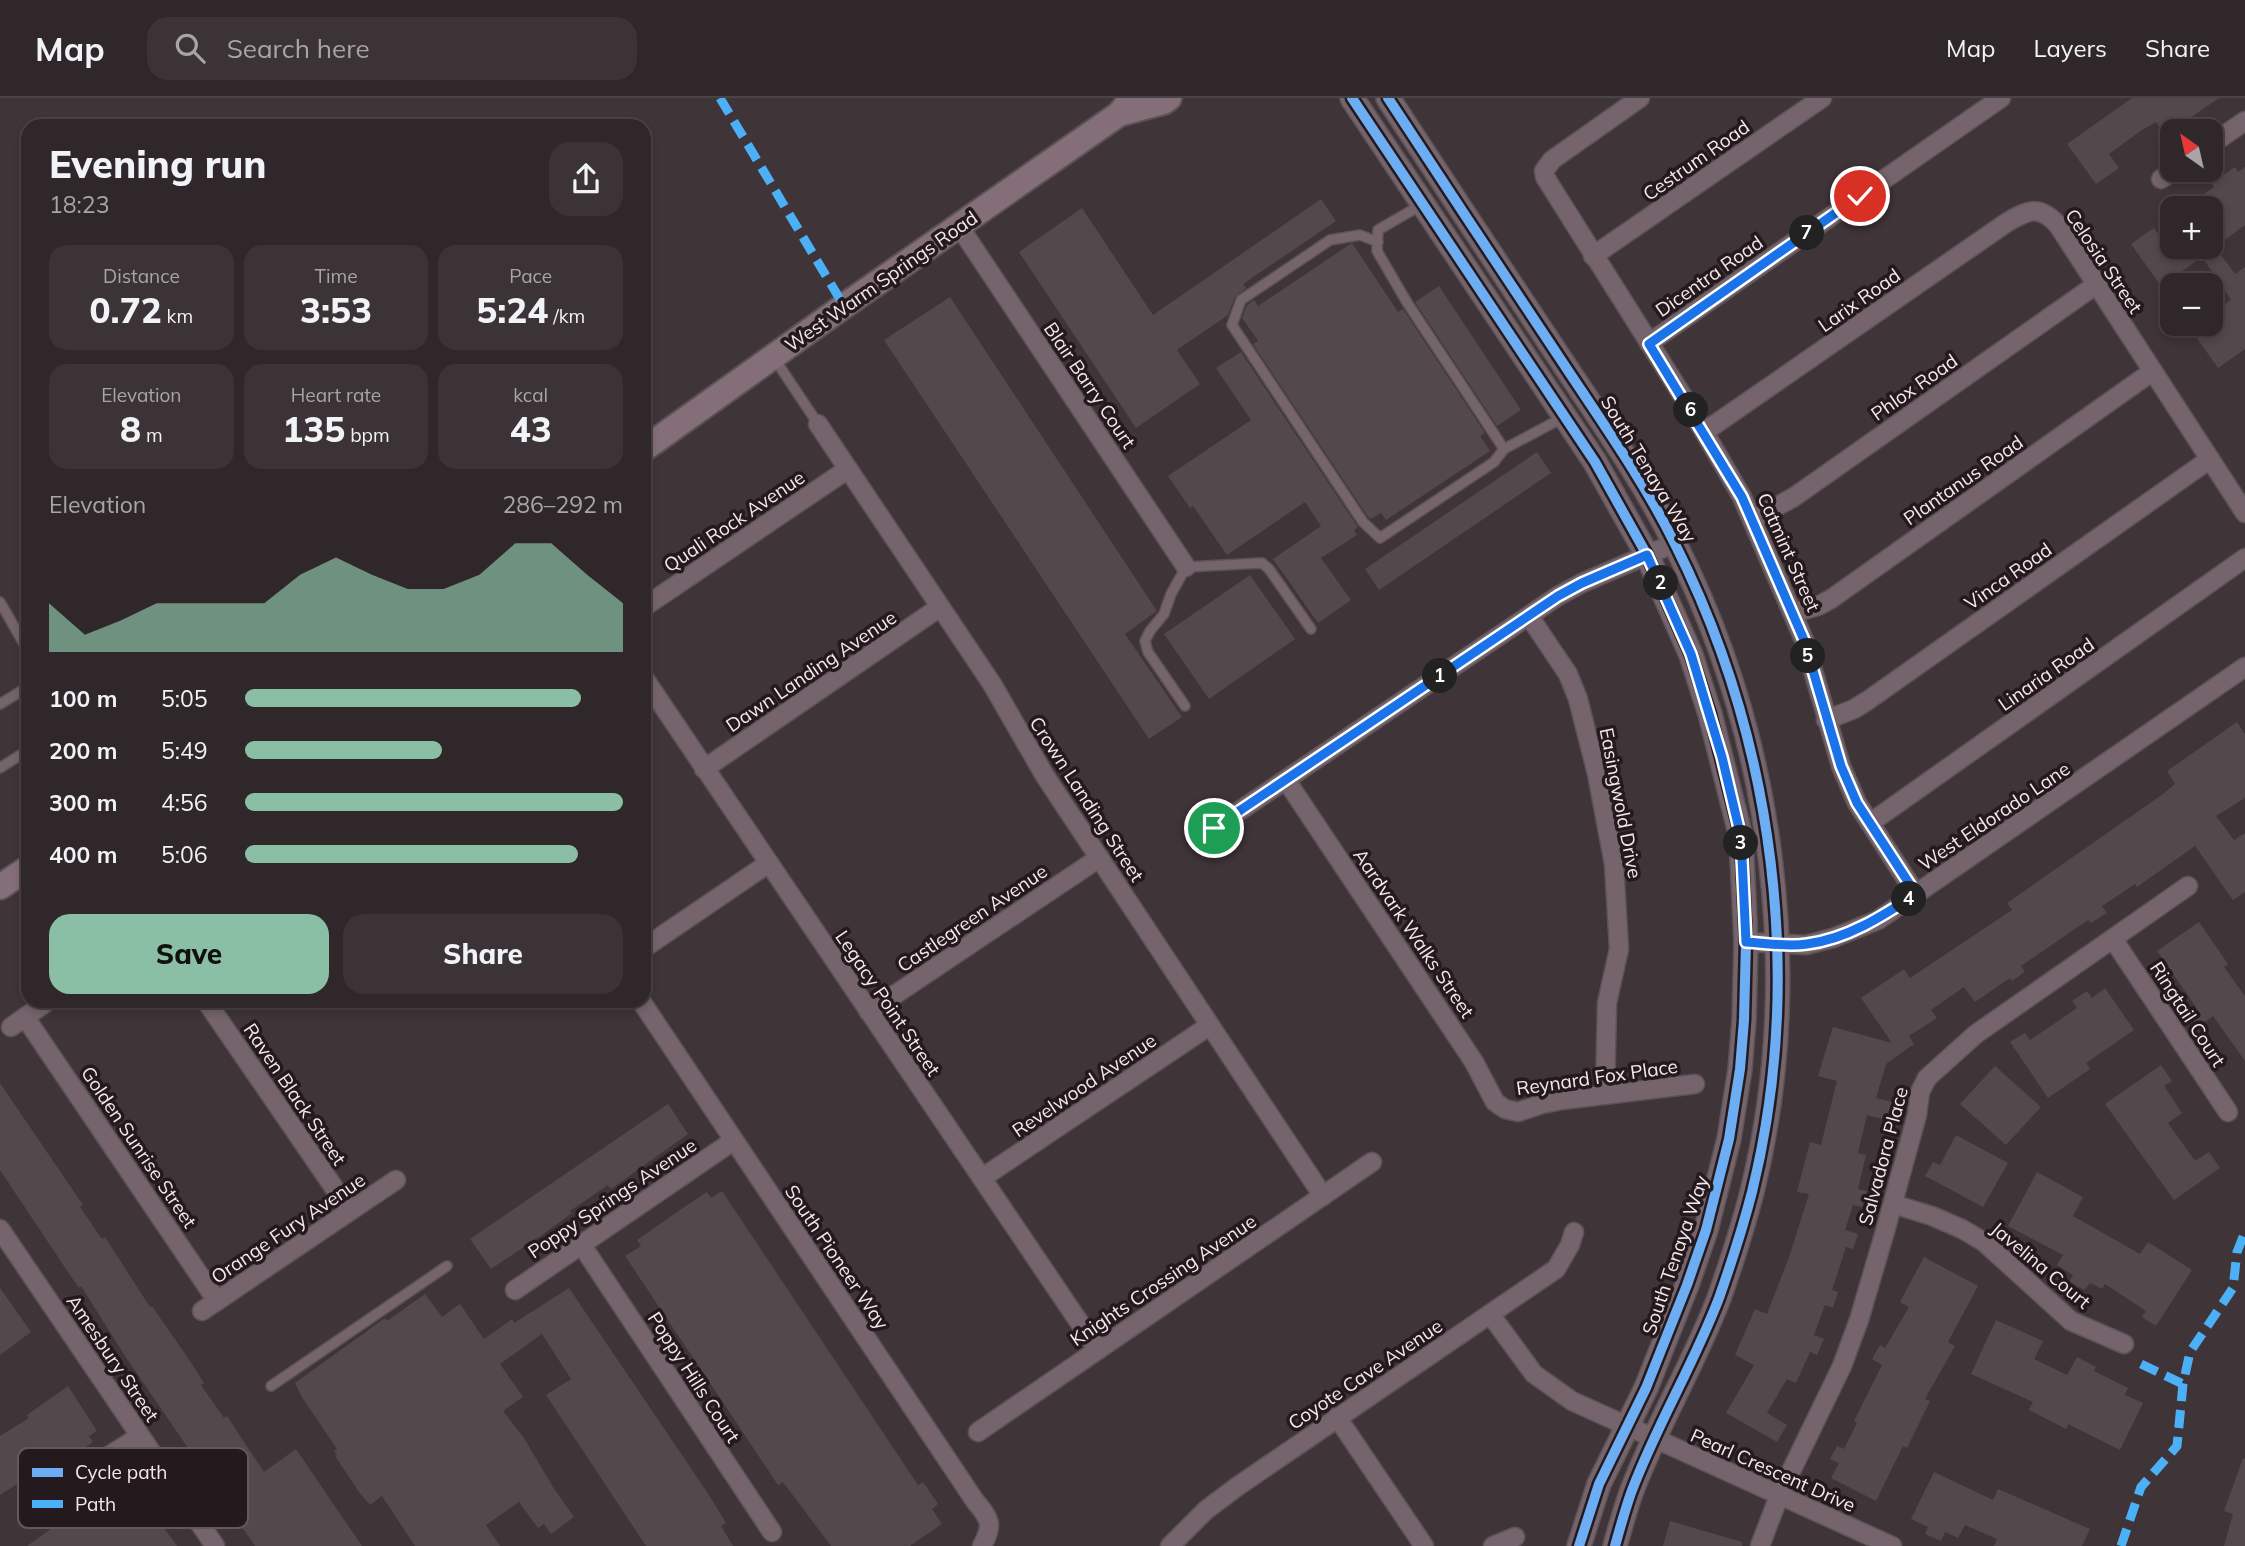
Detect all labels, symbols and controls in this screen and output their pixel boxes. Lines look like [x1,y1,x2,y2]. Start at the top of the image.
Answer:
search box [147,17,637,80]
text: Map [35,28,105,69]
icon: search [171,29,209,67]
text: Search here [227,32,370,65]
text: Map [1946,33,1995,63]
text: Layers [2033,33,2107,63]
text: Share [2145,33,2210,63]
street label: Cestrum Road [1638,114,1754,206]
north arrow [2160,119,2222,182]
map controls [2160,119,2223,336]
text: Evening run [49,140,267,188]
button: share [549,142,623,216]
pin [1830,166,1890,226]
icon: check [1841,177,1879,215]
text: 18:23 [49,190,109,219]
button: + [2160,196,2223,259]
street label: Celosia Street [2060,204,2148,318]
street label: West Warm Springs Road [780,205,982,357]
pin: 7 [1790,216,1825,250]
text: 7 [1801,220,1812,244]
street label: Dicentra Road [1651,230,1767,322]
street label: Larix Road [1813,263,1905,337]
text: Distance [103,264,180,288]
text: Time [314,264,358,288]
text: Pace [509,264,552,288]
button: − [2160,273,2223,336]
text: 0.72 [90,288,162,332]
text: 3:53 [300,288,372,332]
text: 5:24 [476,288,548,332]
text: km [162,304,193,328]
text: /km [548,304,585,328]
street label: Blair Barry Court [1039,317,1141,453]
street label: Phlox Road [1866,348,1962,426]
text: Elevation [101,383,182,407]
text: Heart rate [291,383,381,407]
text: kcal [513,383,548,407]
street label: South Tenaya Way [1596,391,1702,547]
pin: 6 [1674,392,1708,428]
text: 6 [1685,397,1696,421]
text: 8 [120,407,141,451]
text: 135 [282,407,345,451]
text: 43 [510,407,552,451]
text: m [141,423,163,447]
text: bpm [345,423,390,447]
street label: Plantanus Road [1899,430,2027,530]
street label: Quali Rock Avenue [659,465,809,577]
street label: Catmint Street [1752,489,1826,615]
text: Elevation [49,490,146,519]
text: 286–292 m [502,490,623,519]
street label: Vinca Road [1960,537,2056,615]
pin: 2 [1644,566,1678,601]
text: 2 [1655,570,1666,594]
street label: Dawn Landing Avenue [721,605,901,737]
street label: Linaria Road [1993,632,2099,716]
pin: 5 [1790,638,1826,674]
text: 5 [1802,643,1813,667]
pin: 1 [1422,658,1458,694]
text: 1 [1434,663,1445,687]
text: 100 m [49,684,117,713]
text: 5:05 [161,684,208,713]
street label: Crown Landing Street [1025,712,1150,886]
street label: Easingwold Drive [1595,726,1647,880]
text: 200 m [49,736,117,765]
text: 5:49 [161,736,208,765]
street label: West Eldorado Lane [1914,756,2074,876]
text: 300 m [49,788,117,817]
text: 4:56 [161,788,208,817]
pin [1184,798,1244,858]
icon: arrive [1195,809,1233,847]
pin: 3 [1724,826,1758,860]
text: 3 [1735,830,1746,854]
text: 400 m [49,840,117,869]
text: 5:06 [161,840,208,869]
street label: Aardvark Walks Street [1348,844,1480,1022]
street label: Castlegreen Avenue [892,859,1052,977]
pin: 4 [1892,882,1926,916]
text: 4 [1903,886,1914,910]
button: Save [49,914,329,994]
button: Share [343,914,623,994]
street label: Legacy Point Street [830,926,946,1081]
street label: Ringtail Court [2145,957,2231,1071]
street label: Raven Black Street [239,1018,352,1170]
street label: Revelwood Avenue [1007,1028,1161,1142]
street label: Reynard Fox Place [1515,1054,1679,1100]
street label: Golden Sunrise Street [76,1062,202,1233]
street label: Salvadora Place [1853,1084,1913,1228]
street label: Poppy Springs Avenue [523,1133,701,1263]
street label: Orange Fury Avenue [206,1167,370,1289]
street label: South Tenaya Way [1636,1172,1714,1338]
street label: South Pioneer Way [780,1180,894,1334]
street label: Knights Crossing Avenue [1065,1209,1261,1351]
street label: Javelina Court [1986,1216,2096,1314]
street label: Amesbury Street [62,1290,164,1426]
street label: Poppy Hills Court [643,1307,745,1447]
street label: Coyote Cave Avenue [1283,1313,1447,1435]
street label: Pearl Crescent Drive [1687,1423,1859,1517]
legend [18,1448,248,1528]
text: Cycle path [75,1460,167,1484]
text: Path [75,1492,116,1516]

